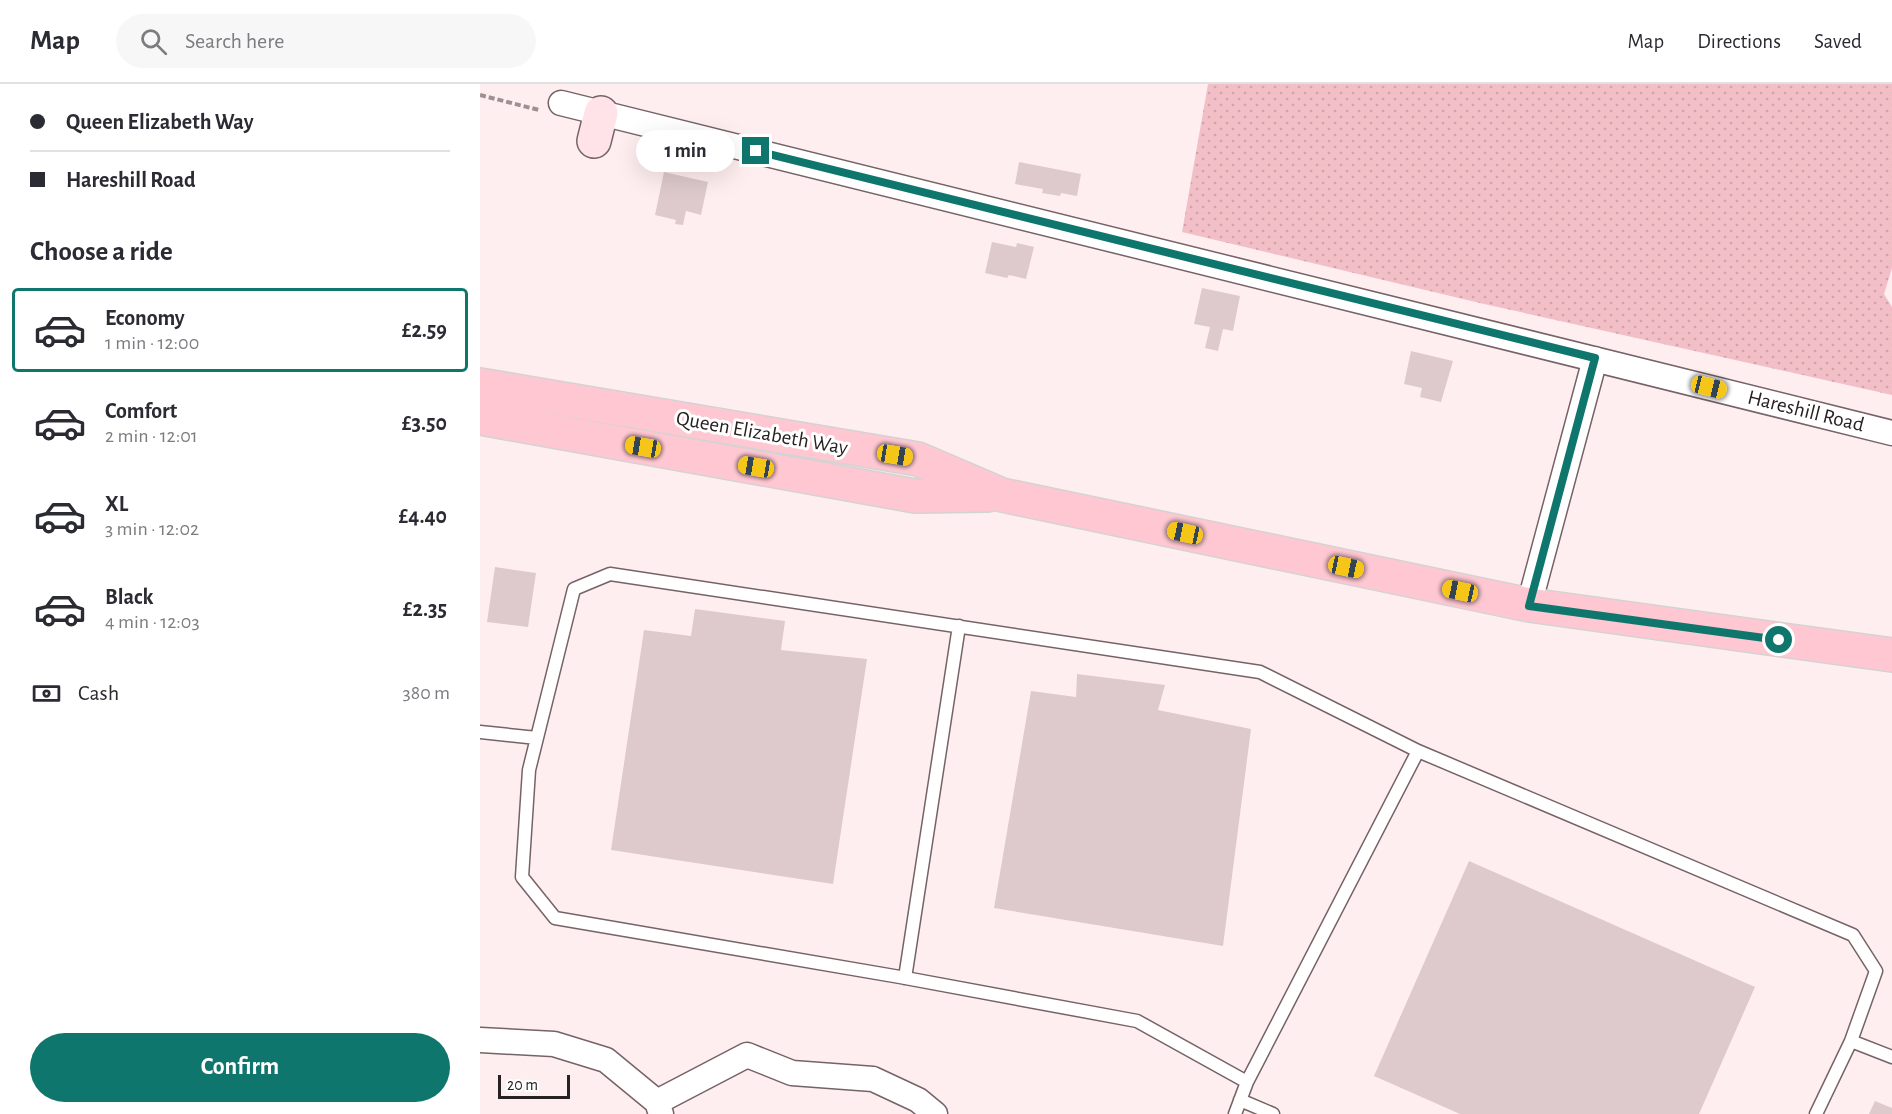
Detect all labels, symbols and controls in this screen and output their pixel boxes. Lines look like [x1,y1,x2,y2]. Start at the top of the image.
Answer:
search box [116,14,536,68]
icon: search [137,25,170,58]
text: Map [30,27,80,55]
text: Search here [185,30,284,52]
text: Map [1628,31,1664,52]
text: Directions [1697,31,1781,52]
text: Saved [1814,31,1862,52]
text: Queen Elizabeth Way [66,111,254,133]
callout: 1 min [636,130,735,172]
route end [742,137,769,164]
text: 1 min [664,141,707,161]
text: Hareshill Road [66,169,196,191]
text: Choose a ride [30,238,173,265]
icon: car [33,303,87,357]
text: Economy [105,307,185,329]
text: £2.59 [402,319,447,341]
text: 1 min · 12:00 [105,333,199,353]
car [1689,374,1729,400]
street label: Hareshill Road [1746,386,1867,436]
icon: car [33,396,87,450]
text: Comfort [105,400,177,422]
street label: Queen Elizabeth Way [674,408,850,458]
text: £3.50 [402,412,447,434]
text: 2 min · 12:01 [105,426,198,446]
car [624,435,662,459]
car [876,443,914,467]
car [737,455,775,479]
icon: car [33,489,87,543]
text: XL [105,493,128,515]
text: £4.40 [399,505,447,527]
text: 3 min · 12:02 [105,519,199,539]
car [1166,520,1204,546]
car [1327,554,1365,580]
car [1441,578,1479,604]
icon: car [33,582,87,636]
text: Black [105,586,153,608]
text: £2.35 [403,598,447,620]
text: 4 min · 12:03 [105,612,200,632]
route start [1765,626,1792,653]
icon: cash [30,677,63,710]
text: Cash [78,682,119,704]
text: 380 m [402,683,450,703]
button: Confirm [30,1033,450,1102]
scale bar [498,1072,570,1100]
text: 20 m [507,1077,538,1093]

